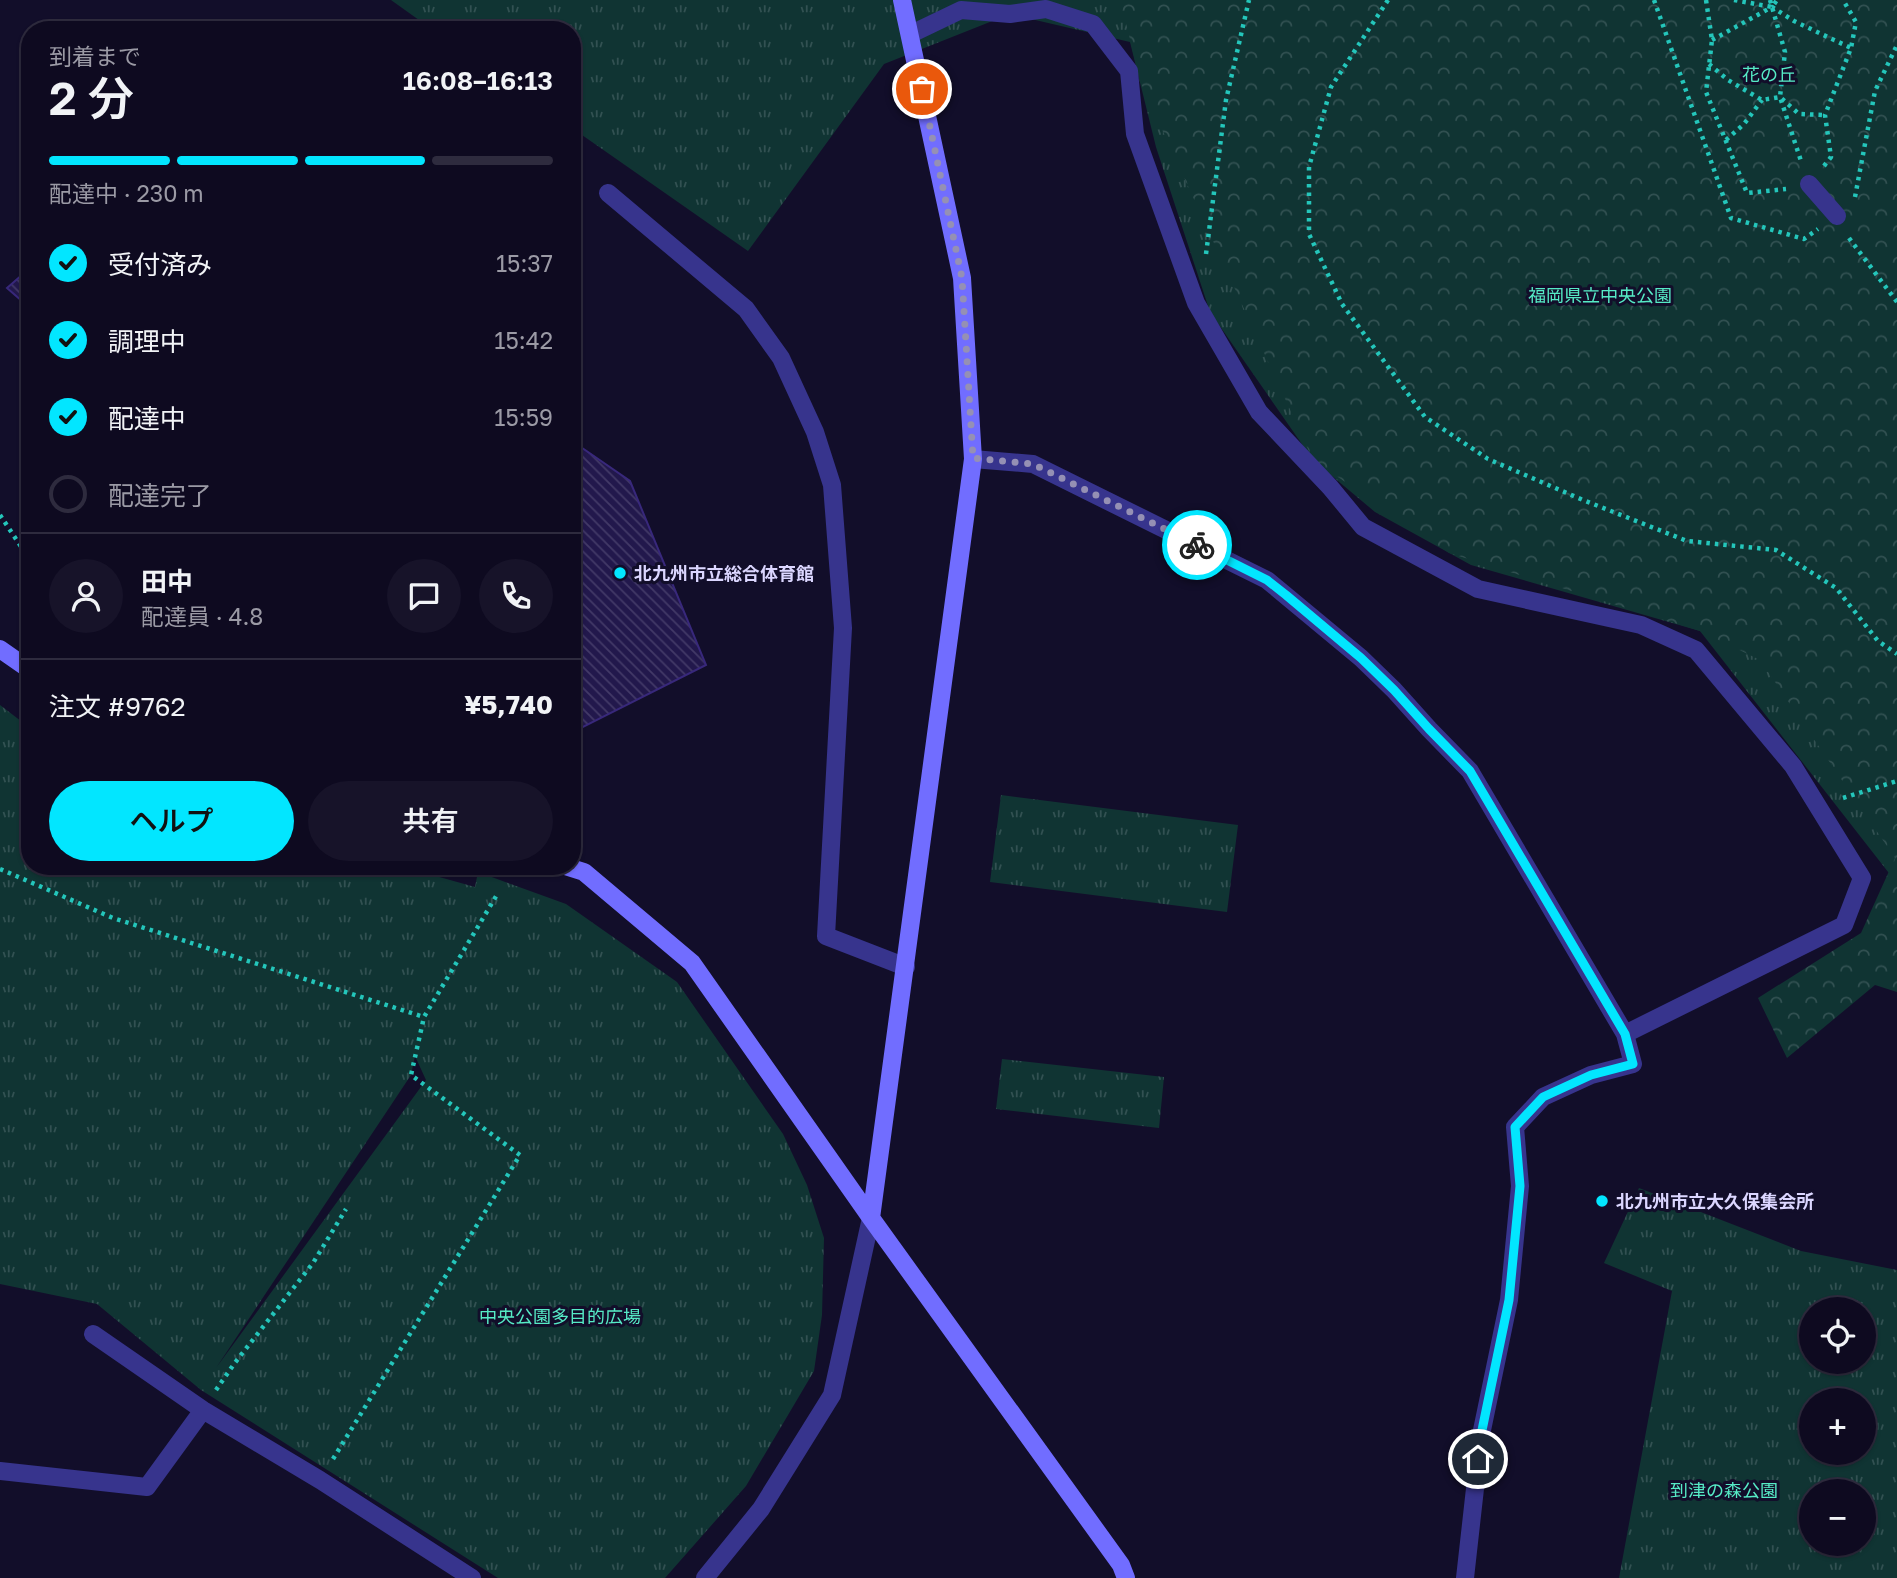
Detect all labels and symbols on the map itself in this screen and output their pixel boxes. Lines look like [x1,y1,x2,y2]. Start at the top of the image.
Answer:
pin [892,59,952,119]
park label: 花の丘 [1742,63,1796,85]
park label: 福岡県立中央公園 [1528,284,1672,306]
courier [1162,510,1232,580]
place label: 北九州市立総合体育館 [634,562,814,584]
marker: 北九州市立総合体育館 [612,565,628,581]
place label: 北九州市立大久保集会所 [1616,1190,1814,1212]
marker: 北九州市立大久保集会所 [1594,1193,1610,1209]
park label: 中央公園多目的広場 [479,1305,641,1327]
pin [1448,1429,1508,1489]
park label: 到津の森公園 [1670,1479,1778,1501]

